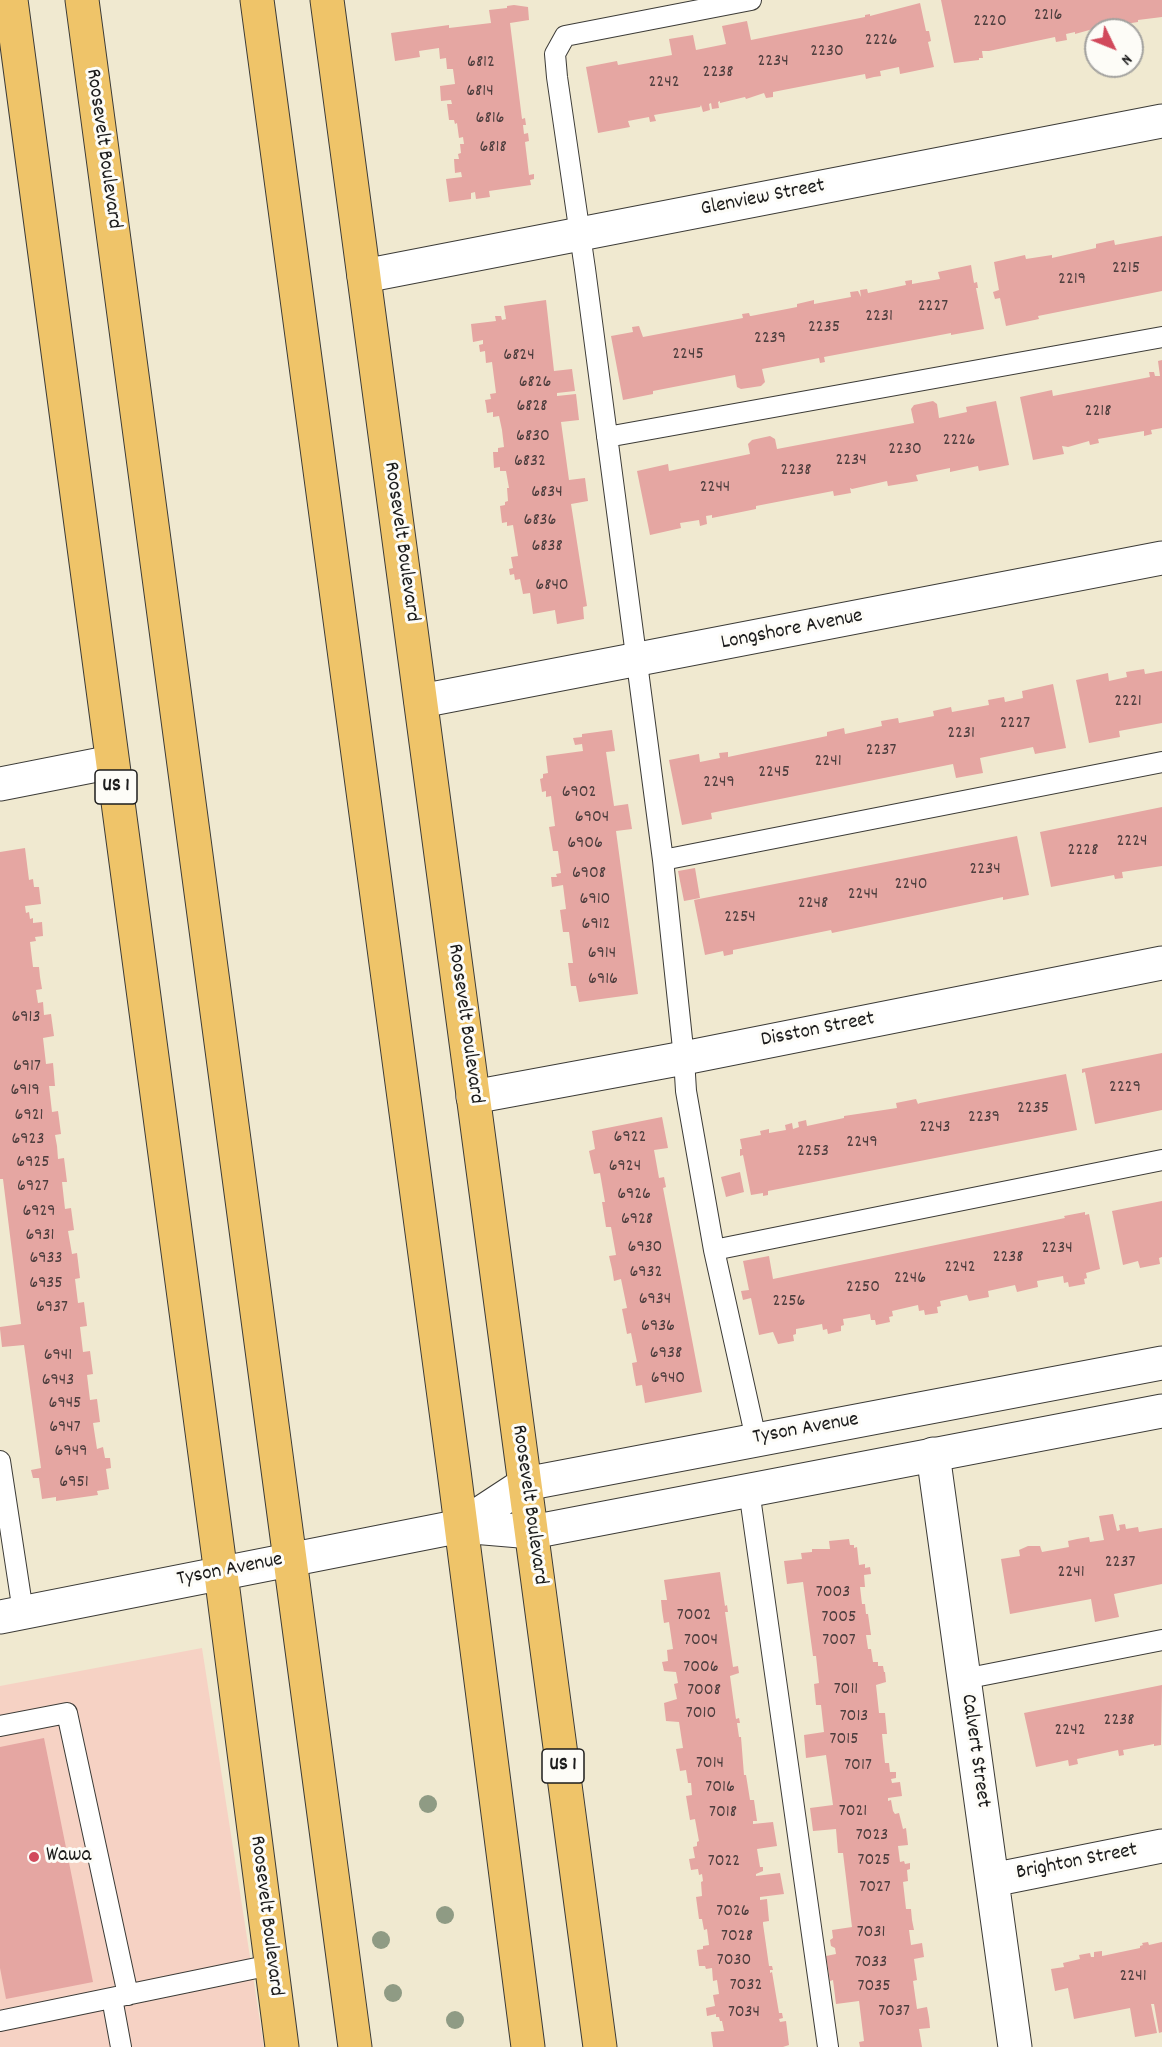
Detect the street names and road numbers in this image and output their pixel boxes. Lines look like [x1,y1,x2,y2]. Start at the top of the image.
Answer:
street label: Roosevelt Boulevard [78,67,126,231]
street label: Glenview Street [699,175,827,223]
street label: Roosevelt Boulevard [376,460,424,624]
street label: Longshore Avenue [719,605,865,657]
road number: US 1 [95,770,137,804]
street label: Roosevelt Boulevard [440,942,488,1106]
street label: Disston Street [759,1008,877,1054]
street label: Tyson Avenue [751,1408,861,1452]
street label: Roosevelt Boulevard [504,1423,552,1587]
street label: Tyson Avenue [175,1548,285,1594]
street label: Calvert Street [954,1693,994,1809]
road number: US 1 [542,1749,584,1783]
street label: Roosevelt Boulevard [243,1834,287,1998]
street label: Brighton Street [1014,1839,1140,1887]

